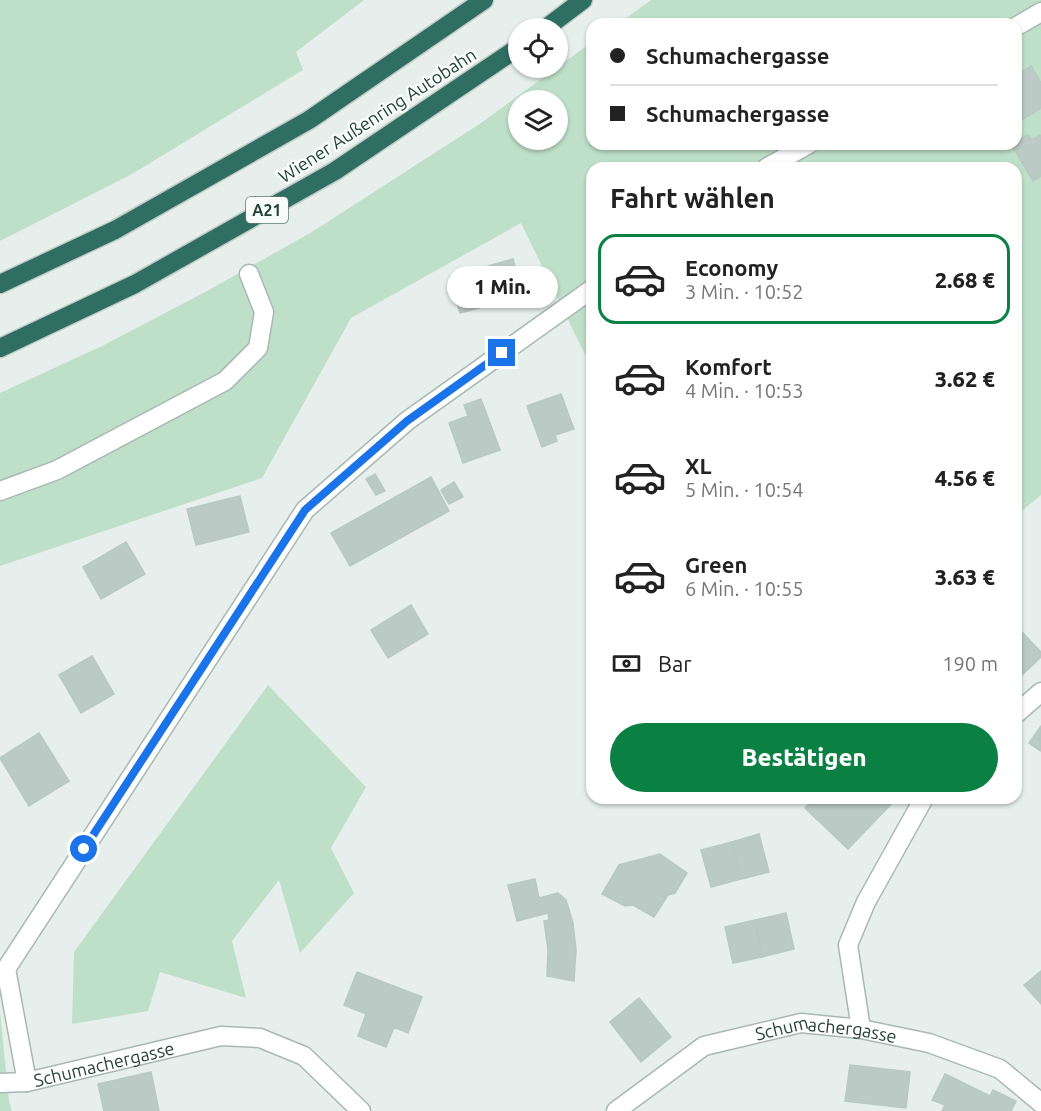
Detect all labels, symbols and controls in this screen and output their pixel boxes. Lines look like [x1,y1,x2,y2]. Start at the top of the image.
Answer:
map controls [508,18,568,150]
button: locate [508,18,568,78]
text: Schumachergasse [646,43,830,68]
street label: Wiener Außenring Autobahn [275,44,479,186]
button: layers [508,90,568,150]
text: Schumachergasse [646,101,830,126]
text: Fahrt wählen [610,183,775,213]
road number: A21 [246,197,288,223]
icon: car [613,252,667,306]
text: Economy [685,255,778,280]
callout: 1 Min. [446,266,558,308]
text: 2.68 € [935,267,995,292]
text: 1 Min. [474,275,531,298]
text: 3 Min. · 10:52 [685,280,804,303]
route end [488,339,515,366]
icon: car [613,351,667,405]
text: Komfort [685,354,772,379]
text: 3.62 € [935,366,995,391]
text: 4 Min. · 10:53 [685,379,804,402]
icon: car [613,450,667,504]
text: XL [685,453,712,478]
text: 4.56 € [935,465,995,490]
text: 5 Min. · 10:54 [685,478,804,501]
icon: car [613,549,667,603]
text: Green [685,552,747,577]
text: 3.63 € [935,564,995,589]
text: 6 Min. · 10:55 [685,577,804,600]
icon: cash [610,647,643,680]
text: Bar [658,651,692,676]
text: 190 m [942,652,998,675]
button: Bestätigen [610,723,998,792]
route start [70,835,97,862]
street label: Schumachergasse [753,1012,899,1046]
street label: Schumachergasse [32,1037,176,1090]

